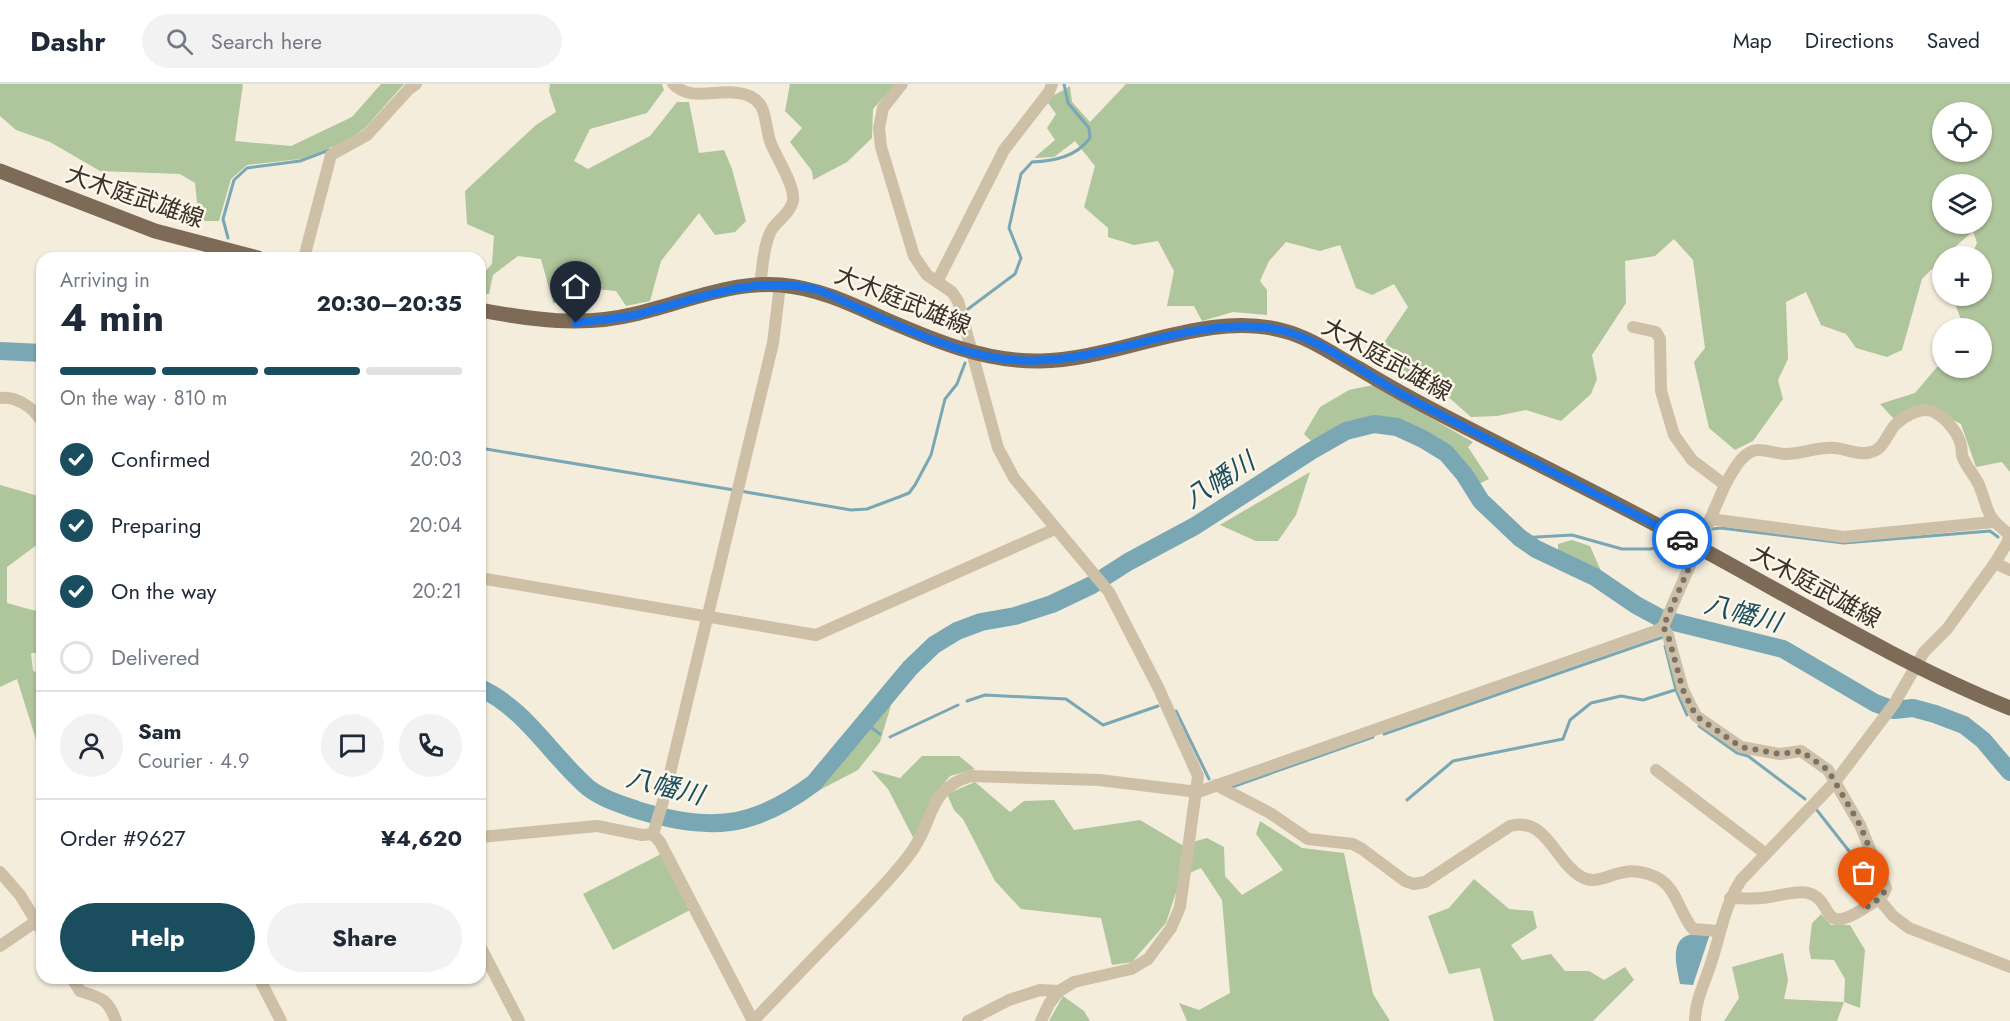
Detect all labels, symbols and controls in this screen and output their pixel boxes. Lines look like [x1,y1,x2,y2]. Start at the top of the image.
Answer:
search box [142,14,562,68]
text: Dashr [30,21,106,62]
icon: search [163,25,196,58]
text: Search here [211,25,322,57]
text: Map [1733,26,1772,56]
text: Directions [1805,26,1894,56]
text: Saved [1927,26,1980,56]
map controls [1932,102,1992,378]
button: locate [1932,102,1992,162]
street label: 大木庭武雄線 [61,156,209,236]
button: layers [1932,174,1992,234]
button: + [1932,246,1992,306]
street label: 大木庭武雄線 [830,257,976,343]
pin [550,261,601,323]
text: Arriving in [60,266,150,295]
icon: home [559,270,592,303]
text: 20:30–20:35 [317,287,462,319]
text: 4 min [60,289,164,346]
street label: 大木庭武雄線 [1316,309,1458,409]
button: − [1932,318,1992,378]
text: On the way · 810 m [60,384,227,413]
water label: 八幡川 [1176,441,1265,517]
icon: check [60,443,93,476]
text: Confirmed [111,443,210,475]
text: 20:03 [410,445,462,474]
icon: check [60,509,93,542]
text: Preparing [111,509,202,541]
courier [1652,509,1712,569]
text: 20:04 [409,511,462,540]
icon: car [1666,523,1699,556]
street label: 大木庭武雄線 [1745,536,1887,636]
icon: check [60,575,93,608]
text: On the way [111,575,216,607]
text: 20:21 [412,577,462,606]
water label: 八幡川 [1700,585,1788,642]
text: Delivered [111,641,200,673]
button: person [60,714,123,777]
button: chat [321,714,384,777]
button: phone [399,714,462,777]
text: Sam [138,715,182,747]
text: Courier · 4.9 [138,747,250,776]
water label: 八幡川 [623,758,710,815]
text: Order #9627 [60,822,186,854]
text: ¥4,620 [381,822,462,854]
pin [1838,847,1889,909]
icon: bag [1847,856,1880,889]
button: Help [60,903,255,972]
button: Share [267,903,462,972]

